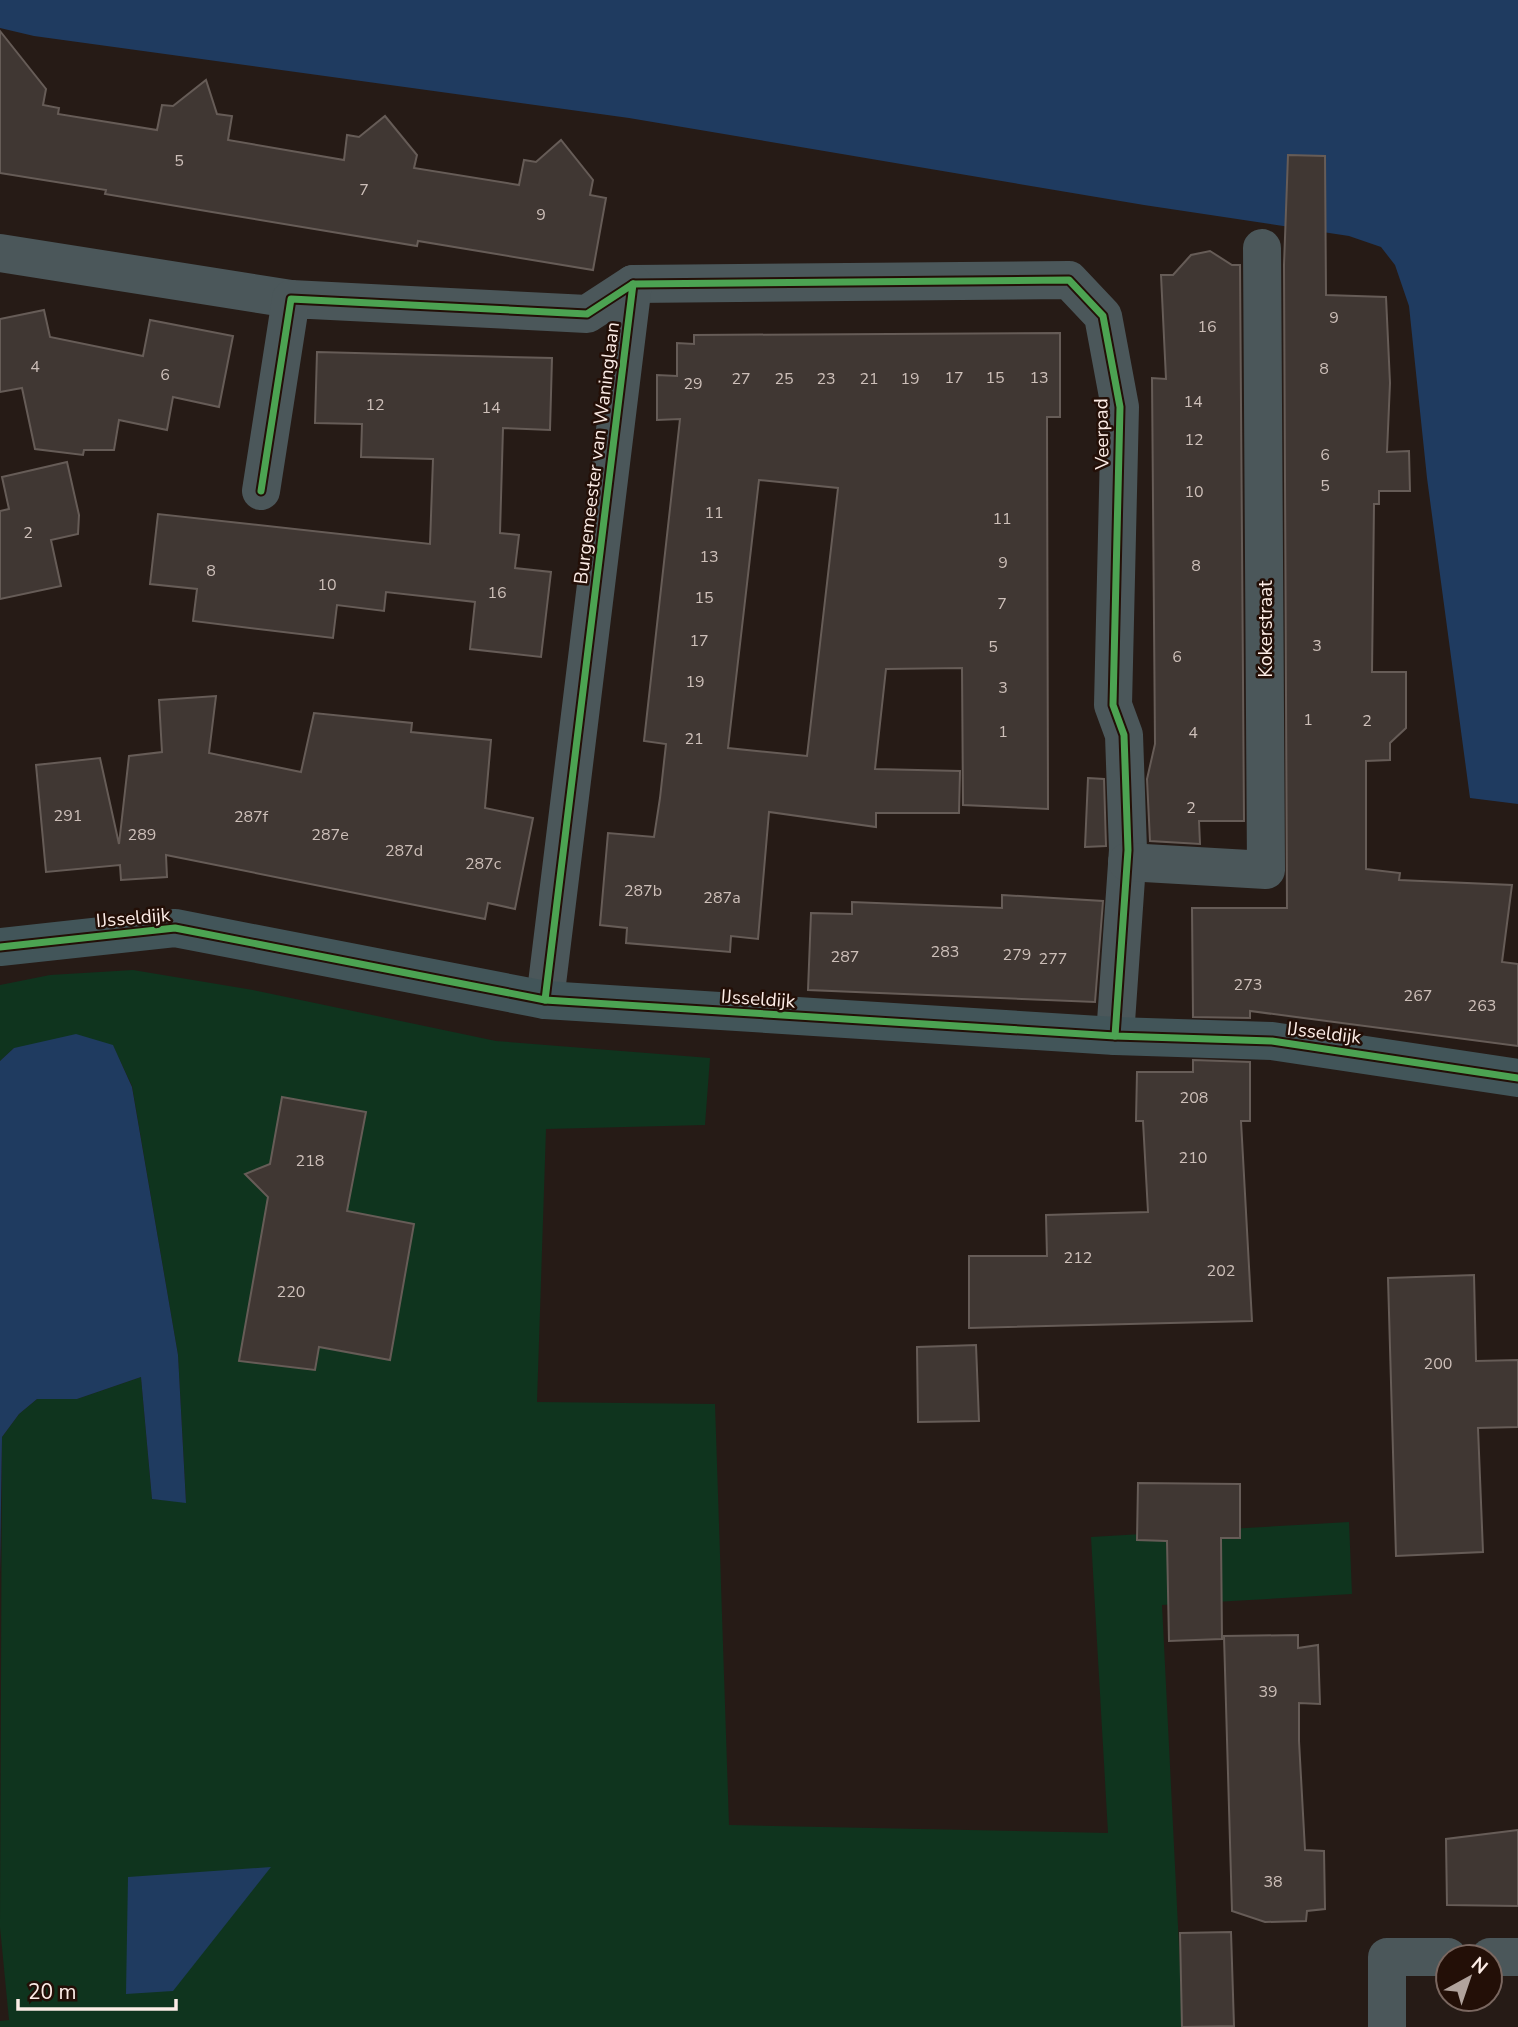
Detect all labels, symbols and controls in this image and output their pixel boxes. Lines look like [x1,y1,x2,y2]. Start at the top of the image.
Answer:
house number: 5 [174,150,184,172]
house number: 7 [359,179,369,201]
house number: 9 [536,204,546,226]
house number: 9 [1329,307,1339,329]
house number: 16 [1197,316,1217,338]
street label: Burgemeester van Waninglaan [568,320,626,586]
house number: 4 [30,356,40,378]
house number: 8 [1319,358,1329,380]
house number: 6 [160,364,170,386]
house number: 17 [944,367,964,389]
house number: 15 [985,367,1005,389]
house number: 13 [1029,367,1049,389]
house number: 27 [731,368,751,390]
house number: 25 [774,368,794,390]
house number: 23 [816,368,836,390]
house number: 21 [859,368,879,390]
house number: 19 [900,368,920,390]
house number: 29 [683,373,703,395]
house number: 14 [1183,391,1203,413]
house number: 12 [365,394,385,416]
house number: 14 [481,397,501,419]
street label: Veerpad [1088,398,1116,471]
house number: 12 [1184,429,1204,451]
house number: 6 [1320,444,1330,466]
house number: 5 [1320,475,1330,497]
house number: 10 [1184,481,1204,503]
house number: 11 [704,502,724,524]
house number: 11 [992,508,1012,530]
house number: 2 [23,522,33,544]
house number: 13 [699,546,719,568]
house number: 9 [998,552,1008,574]
house number: 8 [1191,555,1201,577]
house number: 8 [206,560,216,582]
house number: 10 [317,574,337,596]
street label: Kokerstraat [1253,580,1279,678]
house number: 16 [487,582,507,604]
house number: 15 [694,587,714,609]
house number: 7 [997,593,1007,615]
house number: 17 [689,630,709,652]
house number: 3 [1312,635,1322,657]
house number: 5 [988,636,998,658]
house number: 6 [1172,646,1182,668]
house number: 19 [685,671,705,693]
house number: 3 [998,677,1008,699]
house number: 1 [1303,709,1313,731]
house number: 2 [1362,710,1372,732]
house number: 1 [998,721,1008,743]
house number: 4 [1188,722,1198,744]
house number: 21 [684,728,704,750]
house number: 2 [1186,797,1196,819]
house number: 291 [54,805,82,827]
house number: 287f [234,806,269,828]
house number: 289 [128,824,156,846]
house number: 287e [311,824,349,846]
house number: 287d [385,840,423,862]
house number: 287c [465,853,502,875]
house number: 287b [624,880,662,902]
house number: 287a [703,887,741,909]
street label: IJsseldijk [95,902,172,934]
house number: 283 [931,941,959,963]
house number: 279 [1003,944,1031,966]
house number: 287 [831,946,859,968]
house number: 277 [1039,948,1067,970]
house number: 273 [1234,974,1262,996]
street label: IJsseldijk [720,983,796,1015]
house number: 267 [1404,985,1432,1007]
house number: 263 [1468,995,1496,1017]
street label: IJsseldijk [1285,1016,1363,1050]
house number: 208 [1180,1087,1208,1109]
house number: 210 [1179,1147,1207,1169]
house number: 218 [296,1150,324,1172]
house number: 212 [1064,1247,1092,1269]
house number: 202 [1207,1260,1235,1282]
house number: 220 [277,1281,305,1303]
house number: 200 [1424,1353,1452,1375]
house number: 39 [1258,1681,1278,1703]
house number: 38 [1263,1871,1283,1893]
north arrow [1434,1943,1504,2013]
text: N [1465,1951,1493,1980]
scale bar [18,1968,175,2012]
text: 20 m [28,1978,77,2006]

